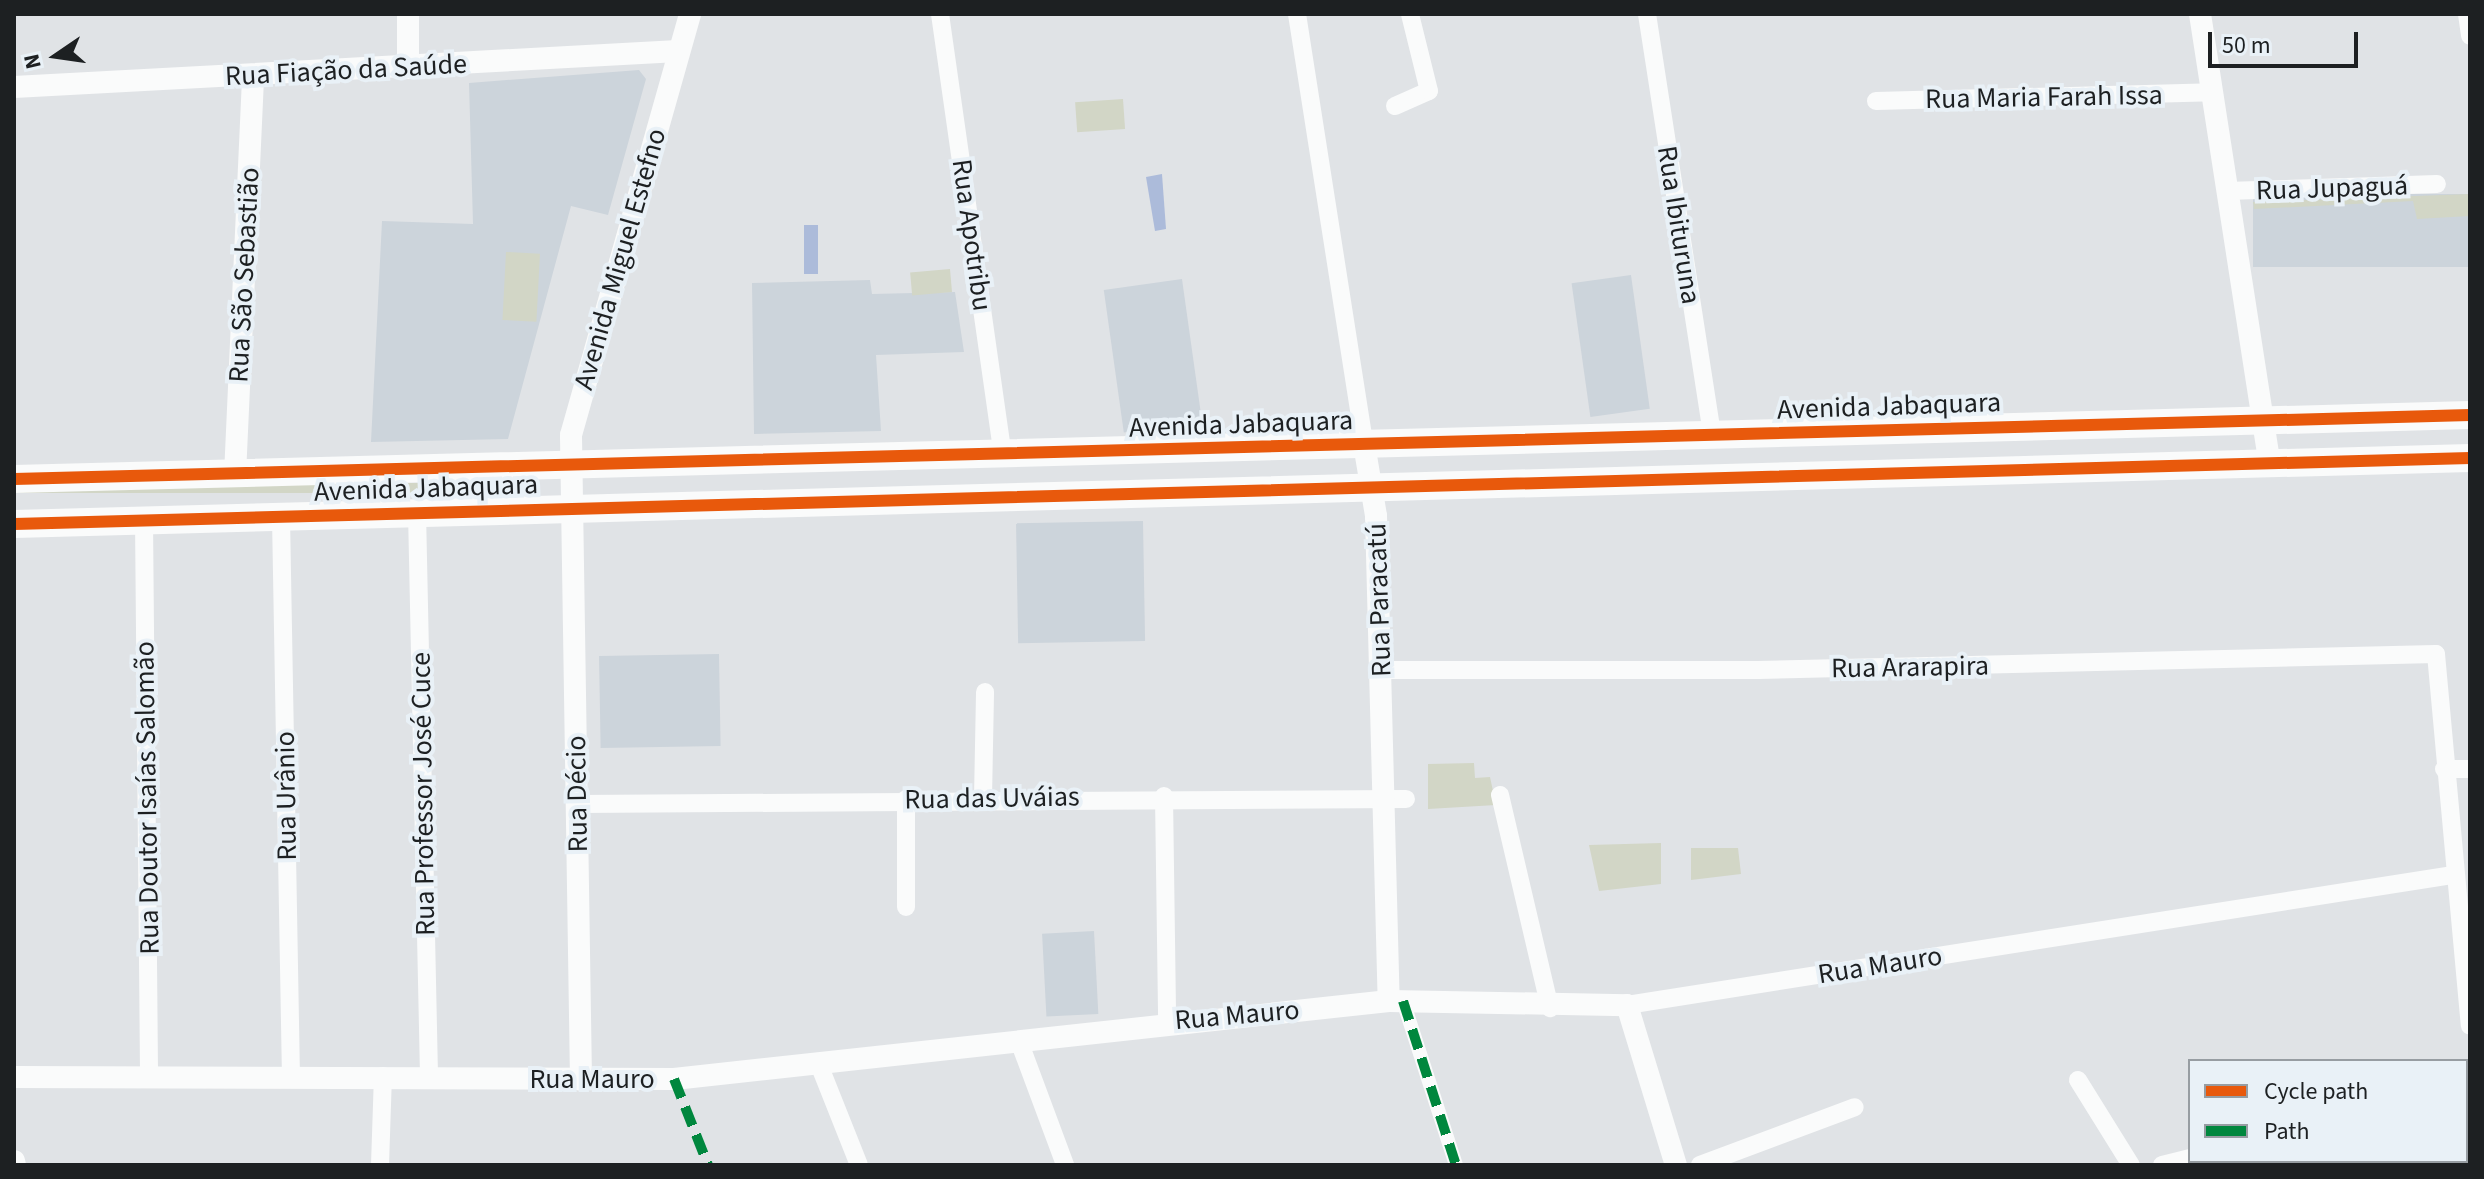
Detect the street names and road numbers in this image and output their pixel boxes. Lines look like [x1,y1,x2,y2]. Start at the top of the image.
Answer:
street label: Rua Fiação da Saúde [224,47,468,93]
street label: Rua Maria Farah Issa [1925,78,2163,116]
street label: Avenida Miguel Estefno [567,125,673,393]
street label: Rua Ibituruna [1650,144,1708,306]
street label: Rua Apotribu [945,157,999,313]
street label: Rua São Sebastião [222,166,266,384]
street label: Rua Jupaguá [2255,169,2409,207]
street label: Avenida Jabaquara [1776,385,2002,427]
street label: Avenida Jabaquara [1128,403,1354,445]
street label: Avenida Jabaquara [313,467,539,509]
street label: Rua Paracatú [1360,523,1398,677]
street label: Rua Doutor Isaías Salomão [127,641,167,955]
street label: Rua Ararapira [1831,649,1989,685]
street label: Rua Professor José Cuce [404,652,442,936]
street label: Rua Urânio [268,731,304,861]
street label: Rua Décio [559,735,595,853]
street label: Rua das Uváias [904,780,1080,816]
street label: Rua Mauro [1816,939,1944,991]
street label: Rua Mauro [1173,993,1301,1037]
street label: Rua Mauro [529,1062,655,1096]

